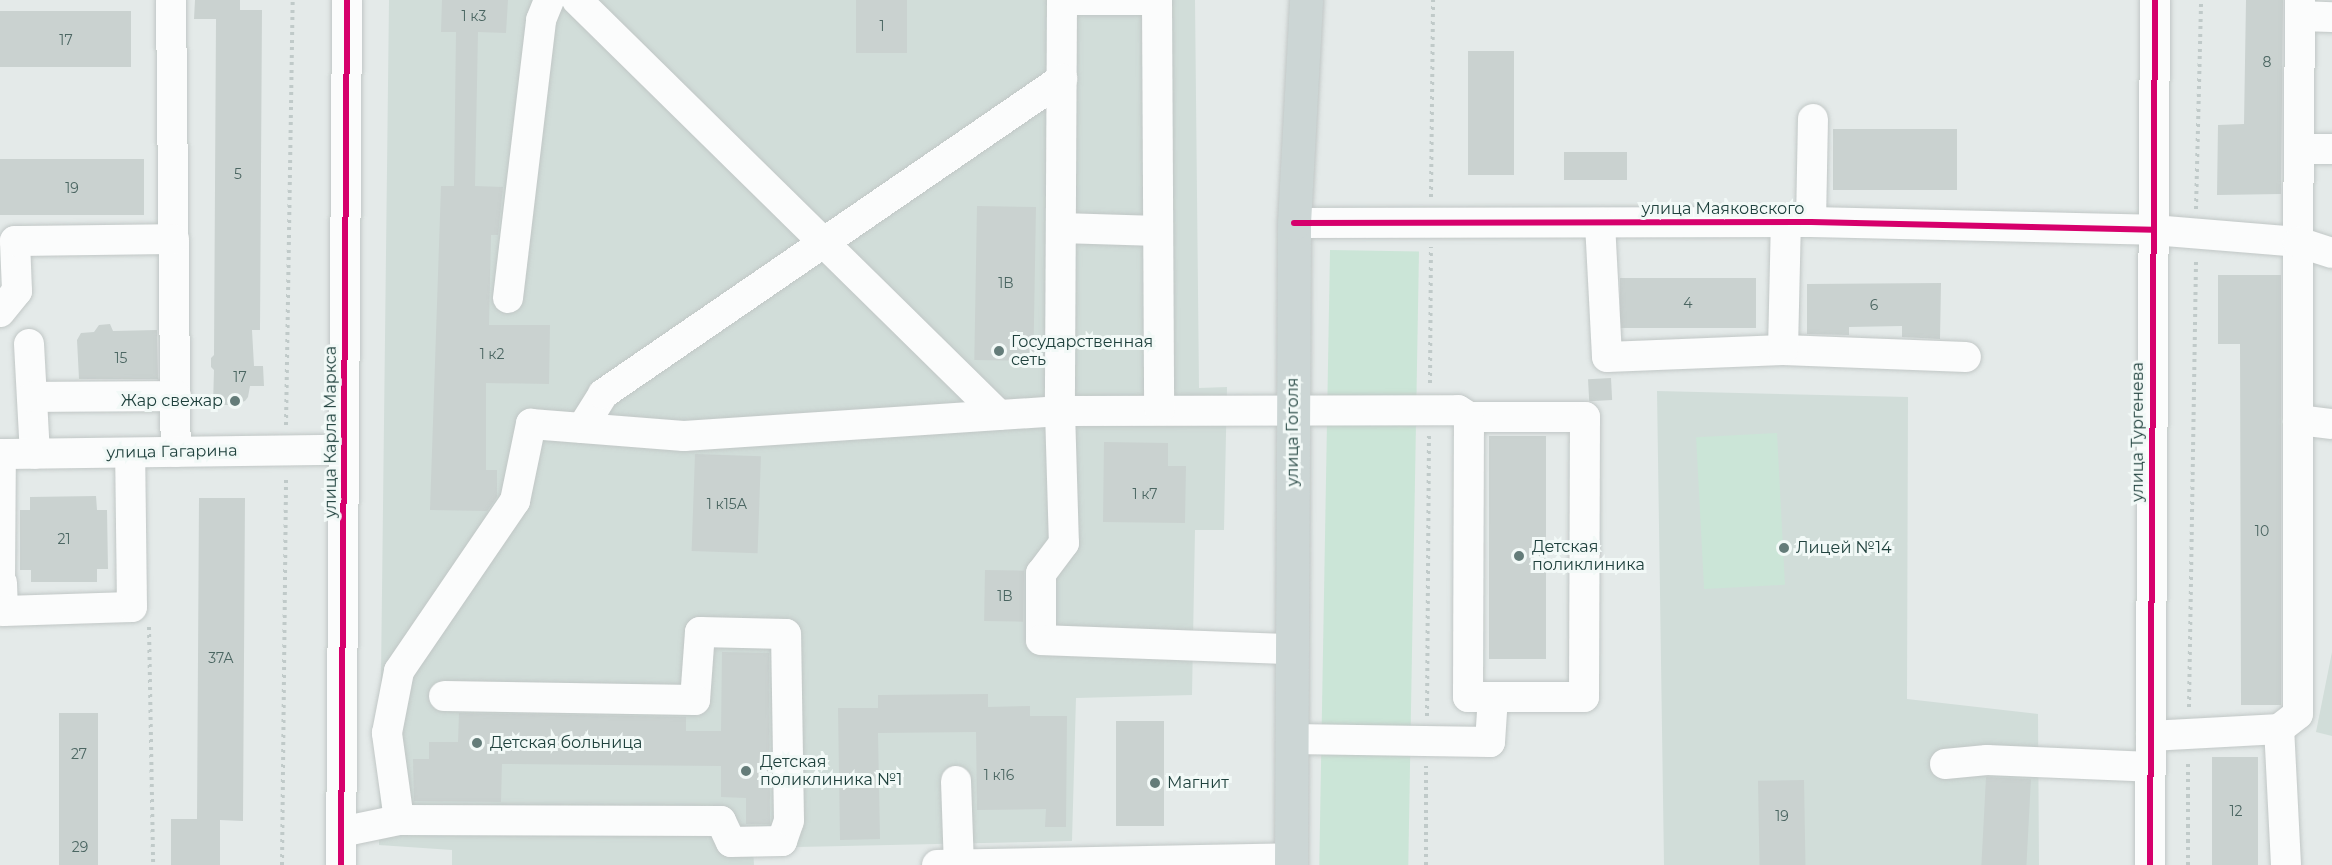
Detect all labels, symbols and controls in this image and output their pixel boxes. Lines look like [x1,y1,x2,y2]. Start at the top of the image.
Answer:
house number: 1 к3 [462,8,486,24]
house number: 1 [879,18,885,34]
house number: 17 [59,32,73,48]
house number: 8 [2263,54,2271,70]
house number: 5 [234,166,242,182]
house number: 19 [65,180,79,196]
street label: улица Маяковского [1641,199,1805,219]
house number: 1В [998,275,1014,291]
house number: 4 [1683,295,1693,311]
house number: 6 [1870,297,1878,313]
place label: Государственная сеть [1011,332,1153,370]
marker: Государственная сеть [992,344,1006,358]
street label: улица Карла Маркса [321,346,341,518]
house number: 1 к2 [480,346,504,362]
house number: 15 [115,350,127,366]
street label: улица Тургенева [2128,362,2148,502]
house number: 17 [233,369,247,385]
street label: улица Гоголя [1283,378,1303,486]
place label: Жар свежар [121,391,223,411]
marker: Жар свежар [228,394,242,408]
street label: улица Гагарина [106,441,238,463]
house number: 1 к7 [1133,486,1157,502]
house number: 1 к15А [707,496,747,512]
house number: 10 [2255,523,2269,539]
house number: 21 [57,531,71,547]
place label: Детская поликлиника [1532,537,1645,575]
place label: Лицей №14 [1796,538,1892,558]
marker: Лицей №14 [1777,541,1791,555]
marker: Детская поликлиника [1510,547,1528,565]
house number: 1В [997,588,1013,604]
house number: 37А [208,650,234,666]
place label: Детская больница [490,733,642,753]
marker: Детская больница [468,734,486,752]
house number: 27 [71,746,87,762]
place label: Детская поликлиника №1 [760,752,902,790]
marker: Детская поликлиника №1 [737,762,755,780]
house number: 1 к16 [984,767,1014,783]
place label: Магнит [1167,773,1229,793]
marker: Магнит [1148,776,1162,790]
house number: 12 [2229,803,2243,819]
house number: 19 [1775,808,1789,824]
house number: 29 [72,839,88,855]

